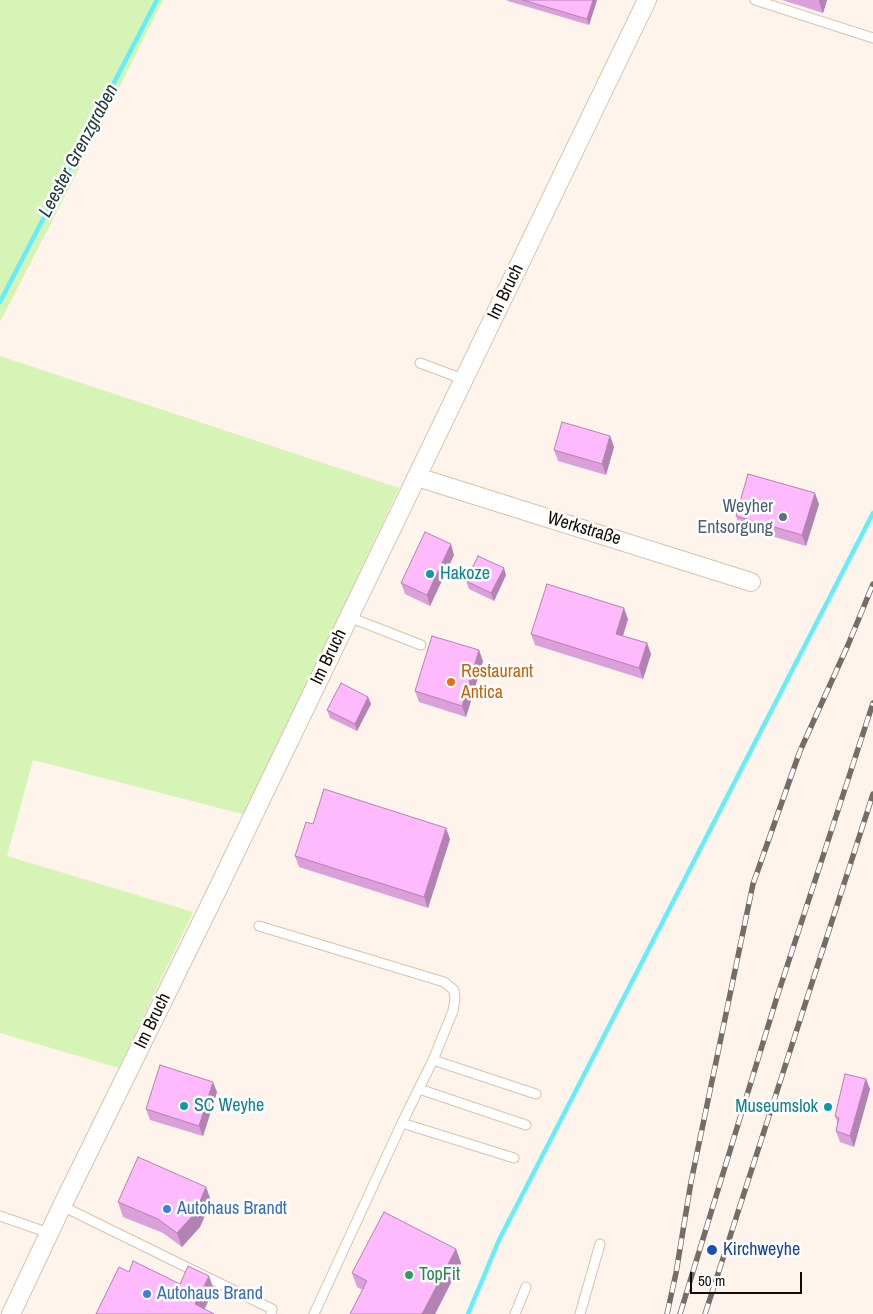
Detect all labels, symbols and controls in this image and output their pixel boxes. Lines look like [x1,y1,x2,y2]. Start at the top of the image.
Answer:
water label: Leester Grenzgraben [34,81,124,221]
street label: Im Bruch [483,261,529,323]
place label: Weyher Entsorgung [698,496,773,538]
street label: Werkstraße [544,508,624,550]
marker: Weyher Entsorgung [777,511,789,523]
place label: Hakoze [440,563,490,585]
marker: Hakoze [424,568,436,580]
street label: Im Bruch [306,626,352,688]
place label: Restaurant Antica [461,661,533,704]
marker: Restaurant Antica [445,676,457,688]
street label: Im Bruch [130,990,176,1052]
place label: SC Weyhe [194,1095,264,1117]
place label: Museumslok [735,1096,818,1118]
marker: SC Weyhe [178,1100,190,1112]
marker: Museumslok [822,1101,834,1113]
place label: Autohaus Brandt [177,1198,287,1220]
marker: Autohaus Brandt [161,1203,173,1215]
place label: Kirchweyhe [723,1239,800,1261]
marker: Kirchweyhe [705,1243,719,1257]
scale bar [693,1262,806,1294]
place label: TopFit [419,1264,460,1286]
marker: TopFit [403,1269,415,1281]
text: 50 m [698,1270,725,1291]
place label: Autohaus Brand [157,1283,263,1305]
marker: Autohaus Brand [141,1288,153,1300]

